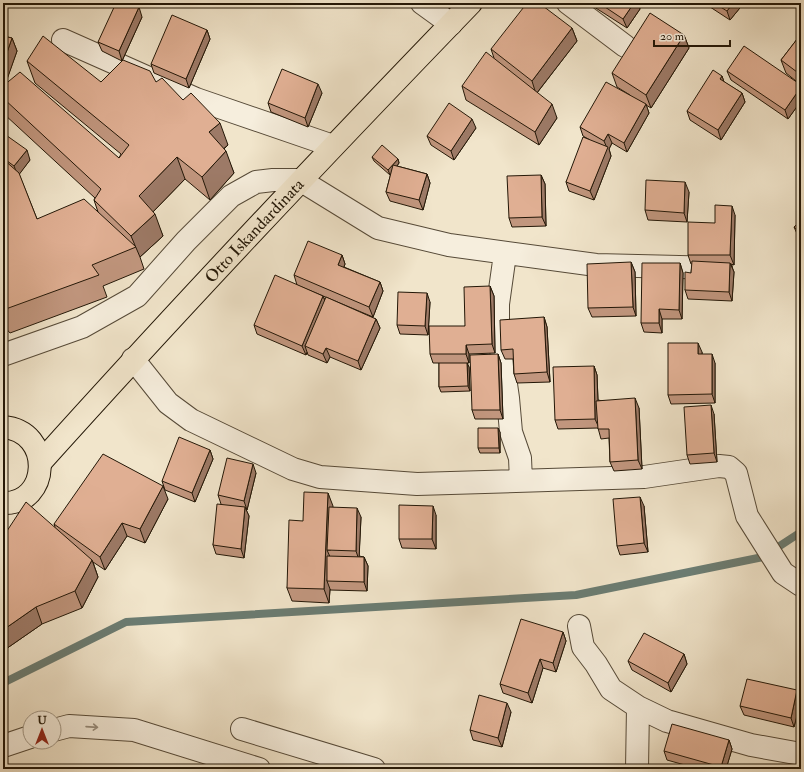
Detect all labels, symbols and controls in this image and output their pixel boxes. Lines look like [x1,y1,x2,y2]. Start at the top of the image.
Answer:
scale bar [654,22,730,48]
text: 20 m [660,29,685,44]
street label: Otto Iskandardinata [200,173,309,287]
north arrow [22,710,62,750]
text: U [37,714,47,727]
one-way arrow [85,724,98,731]

